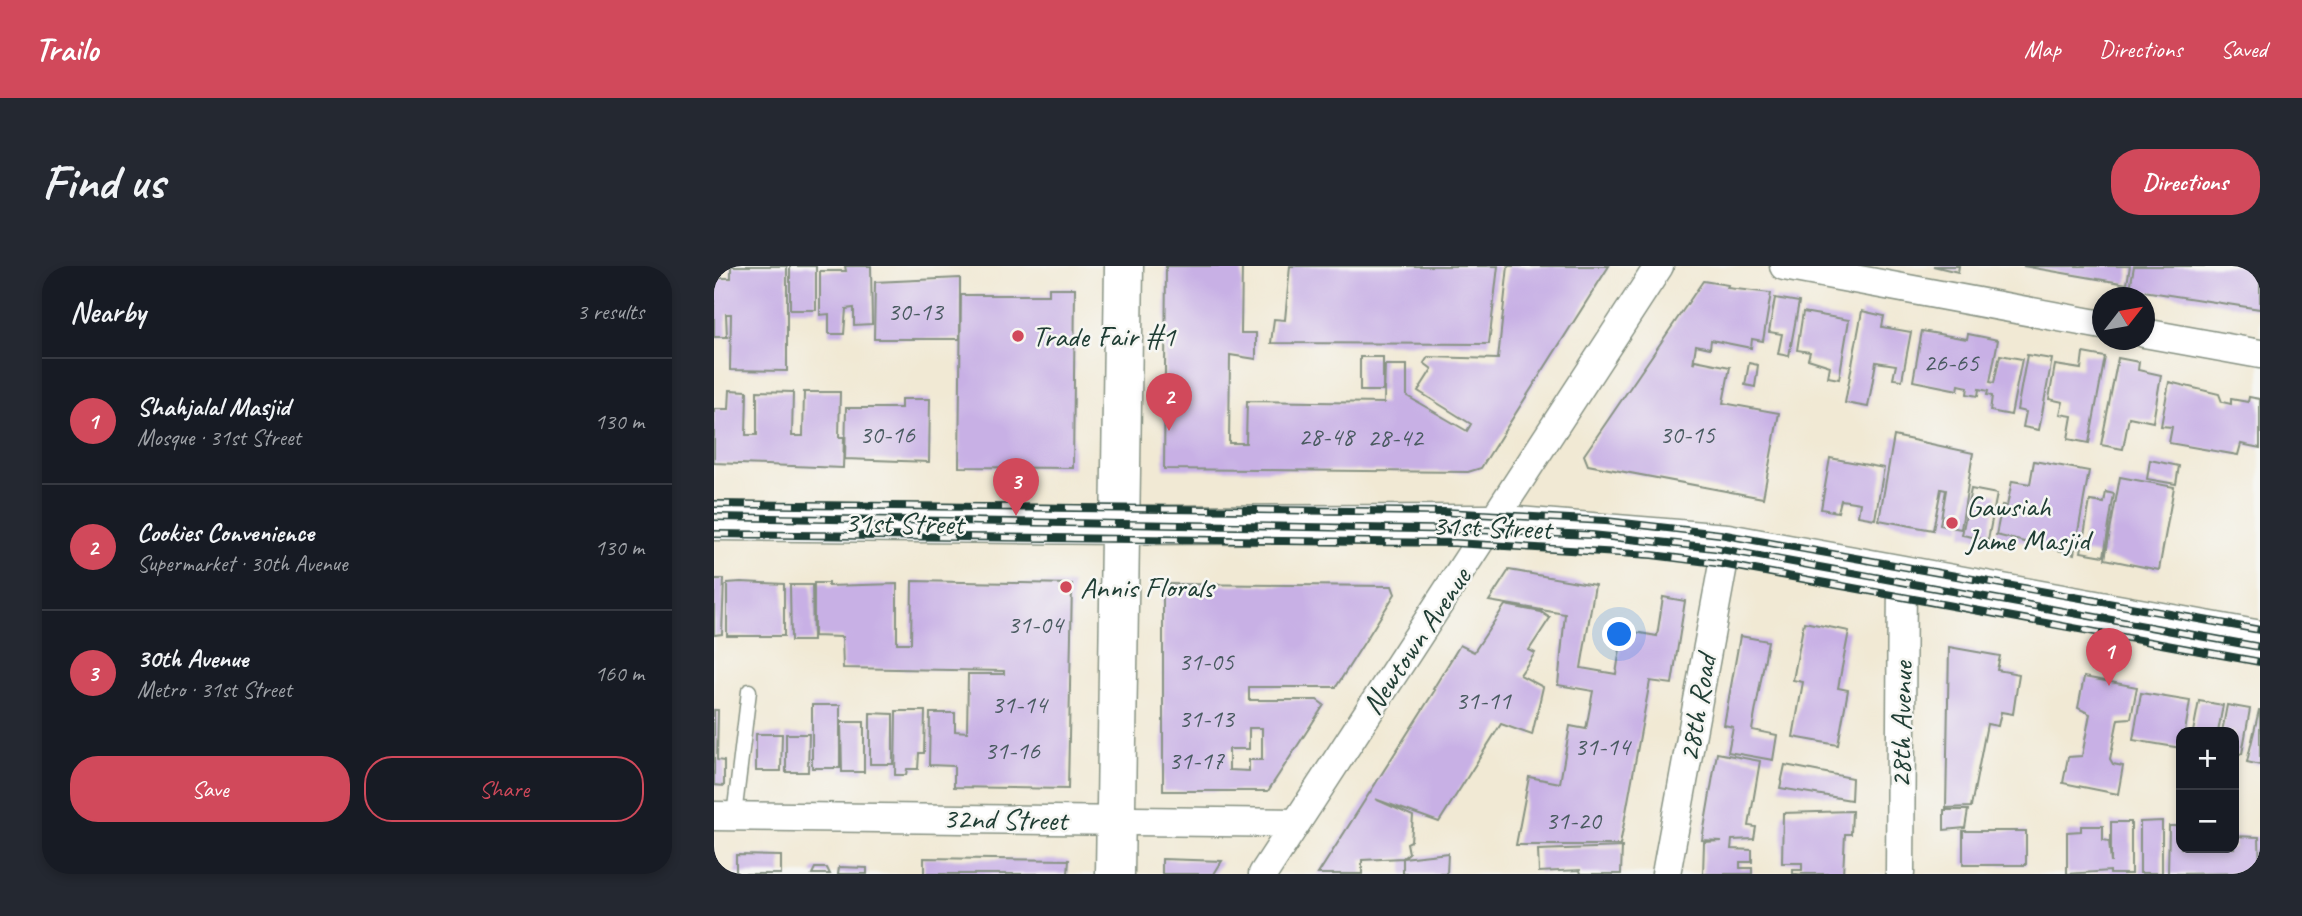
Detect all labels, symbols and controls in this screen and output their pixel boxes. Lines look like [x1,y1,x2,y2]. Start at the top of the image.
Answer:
text: Trailo [35,28,98,70]
text: Map [2024,34,2061,64]
text: Directions [2099,34,2182,64]
text: Saved [2220,34,2267,64]
button: Directions [2111,149,2260,215]
text: Find us [42,151,164,213]
north arrow [2092,287,2155,350]
text: Nearby [70,293,146,331]
house number: 30-13 [887,295,945,328]
text: 3 results [577,297,644,326]
place label: Trade Fair #1 [1032,317,1177,355]
marker: Trade Fair #1 [1010,328,1026,344]
house number: 26-65 [1923,346,1980,379]
pin: 2 [1146,373,1192,431]
text: Shahjalal Masjid [137,390,290,423]
text: 1 [88,407,98,436]
text: 130 m [595,407,644,436]
house number: 30-16 [859,418,916,451]
house number: 30-15 [1659,418,1716,451]
house number: 28-48 [1298,420,1356,453]
house number: 28-42 [1367,421,1425,454]
text: Mosque · 31st Street [137,423,301,452]
pin: 3 [993,458,1039,516]
place label: Gawsiah Jame Masjid [1964,487,2094,559]
street label: 31st Street [844,503,967,543]
street label: 31st Street [1432,506,1555,548]
marker: Gawsiah Jame Masjid [1944,515,1960,531]
text: Cookies Convenience [137,516,314,549]
text: 2 [88,533,98,562]
text: 130 m [595,533,644,562]
text: Supermarket · 30th Avenue [137,549,347,578]
street label: Newtown Avenue [1353,558,1480,722]
place label: Annis Florals [1080,568,1216,606]
marker: Annis Florals [1058,579,1074,595]
house number: 31-04 [1007,608,1065,641]
your location [1602,617,1636,651]
pin: 1 [2086,628,2132,686]
text: 30th Avenue [137,642,248,675]
house number: 31-05 [1178,645,1235,678]
street label: 28th Road [1669,647,1726,764]
text: 3 [88,659,98,688]
text: 160 m [595,659,644,688]
street label: 28th Avenue [1881,659,1921,789]
text: Metro · 31st Street [137,675,292,704]
house number: 31-11 [1455,684,1512,717]
house number: 31-14 [991,688,1049,721]
house number: 31-13 [1178,702,1236,735]
map controls [2176,727,2239,853]
button: + [2176,727,2239,790]
house number: 31-14 [1574,730,1632,763]
house number: 31-16 [984,734,1041,767]
house number: 31-17 [1168,744,1225,777]
button: Save [70,756,350,822]
button: Share [364,756,644,822]
button: − [2176,790,2239,853]
street label: 32nd Street [943,799,1071,839]
house number: 31-20 [1545,804,1603,837]

